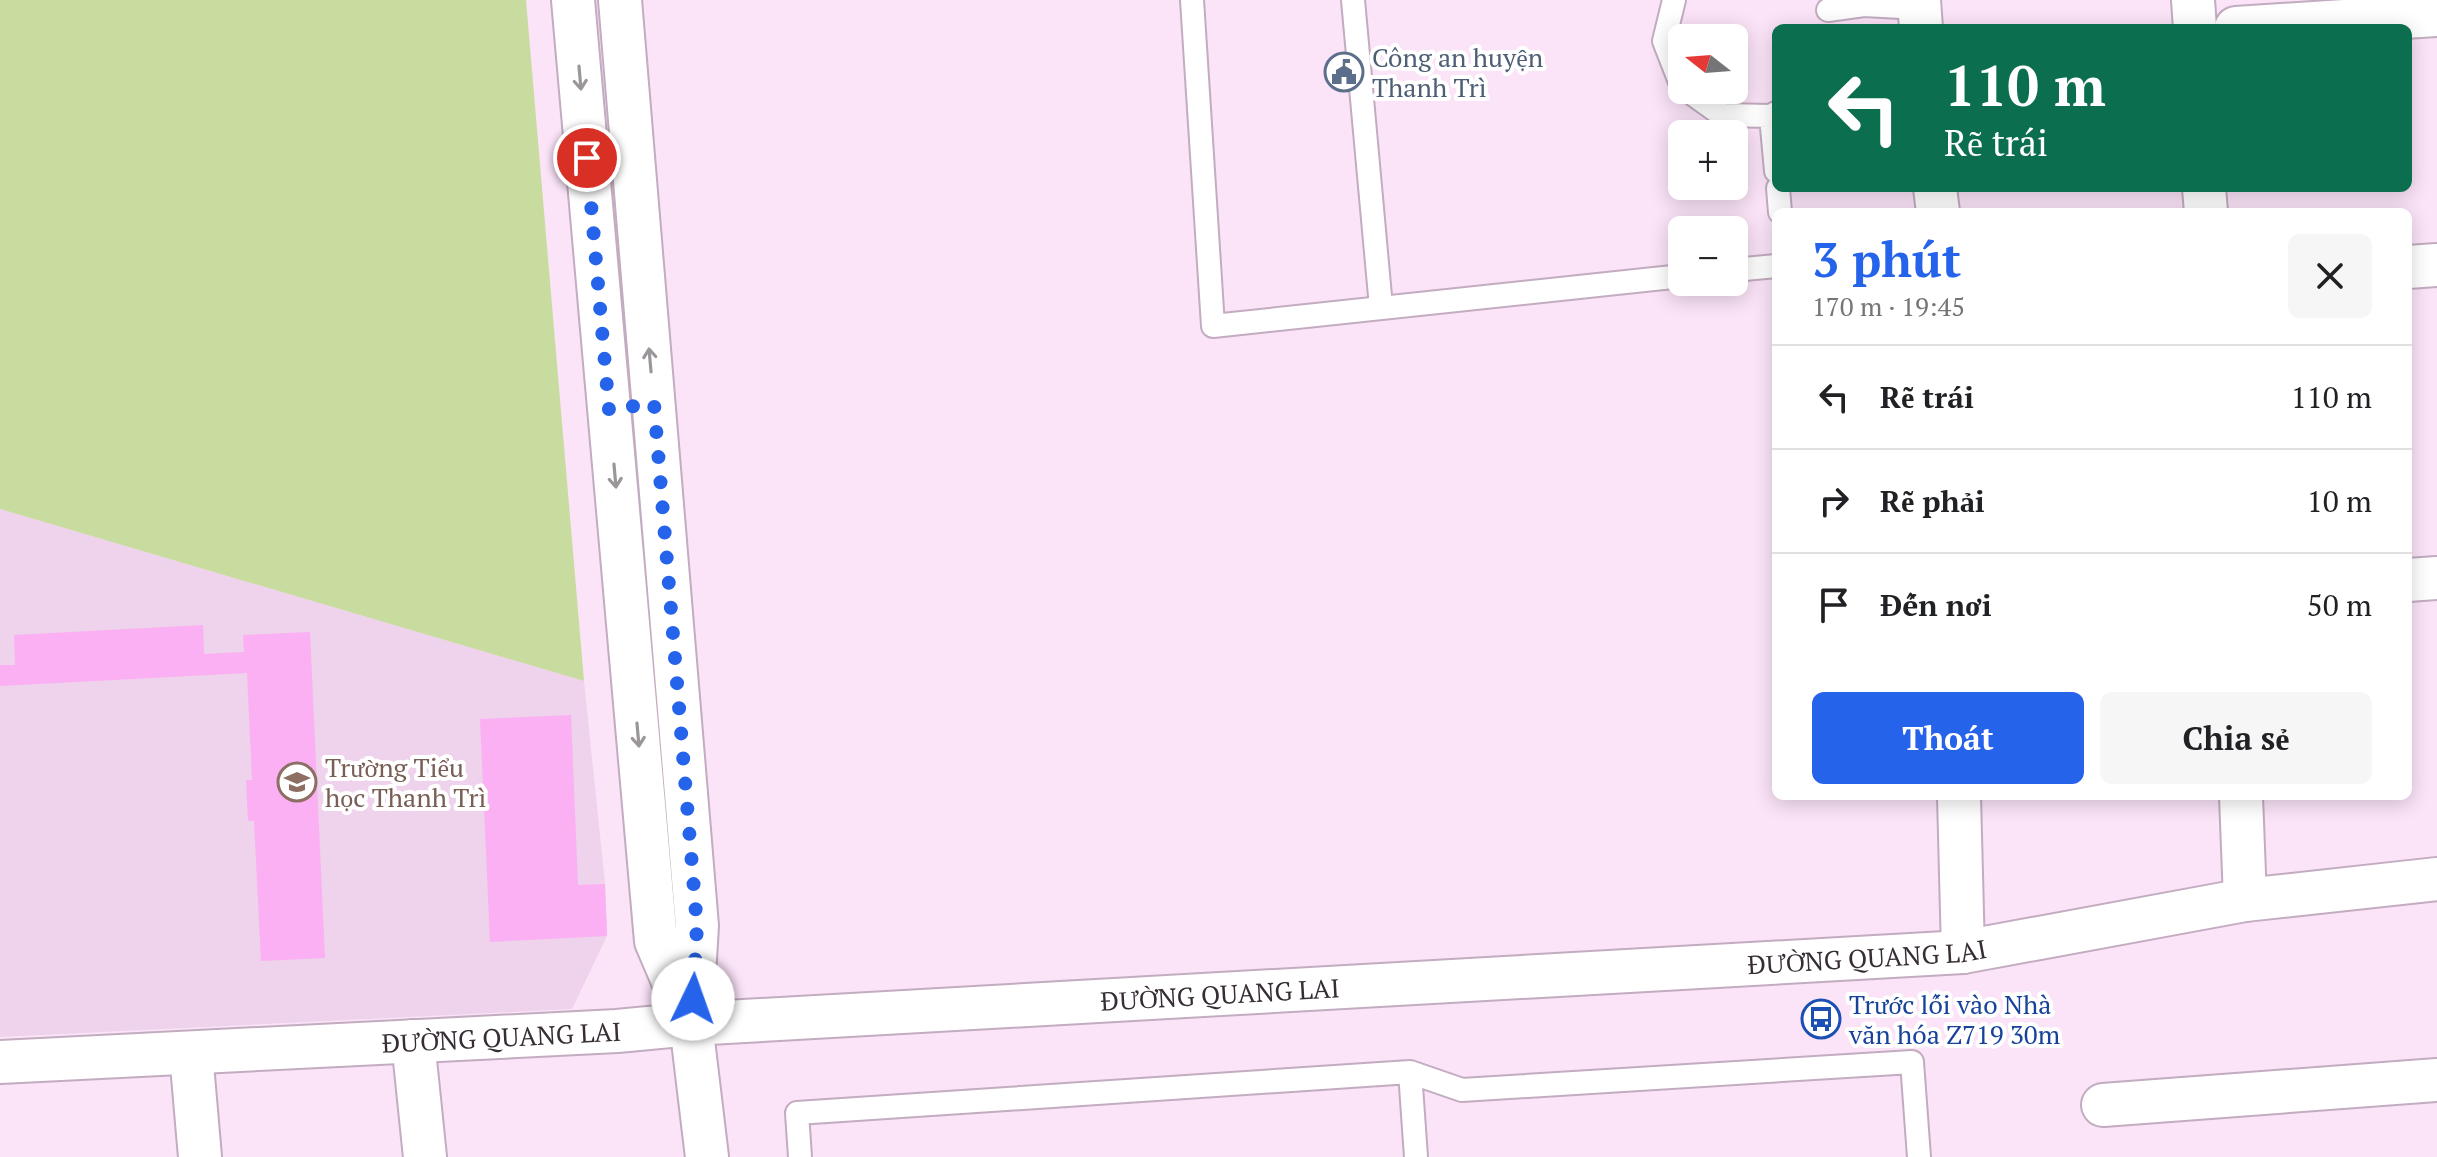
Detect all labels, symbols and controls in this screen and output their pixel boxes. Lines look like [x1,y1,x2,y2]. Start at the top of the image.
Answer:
north arrow [1668,24,1748,104]
map controls [1668,24,1748,296]
place label: Công an huyện Thanh Trì [1372,40,1543,104]
text: 110 m [1944,48,2106,122]
public building icon: Công an huyện Thanh Trì [1323,51,1365,93]
icon: left [1812,56,1916,160]
one-way arrow [572,64,587,91]
text: Rẽ trái [1944,119,2048,166]
button: + [1668,120,1748,200]
pin [553,124,621,192]
icon: arrive [565,136,609,180]
button: − [1668,216,1748,296]
text: 3 phút [1812,227,1961,291]
button: close [2288,234,2372,318]
text: 170 m · 19:45 [1812,289,1965,323]
one-way arrow [642,347,657,374]
icon: left [1812,375,1856,419]
text: Rẽ trái [1880,377,1974,417]
text: 110 m [2291,377,2372,417]
one-way arrow [608,462,623,489]
icon: right [1812,479,1856,523]
text: Rẽ phải [1880,481,1985,521]
text: 10 m [2307,481,2372,521]
icon: arrive [1812,583,1856,627]
text: Đến nơi [1880,585,1992,625]
text: 50 m [2307,585,2372,625]
button: Thoát [1812,692,2084,784]
button: Chia sẻ [2100,692,2372,784]
one-way arrow [631,721,646,748]
place label: Trường Tiểu học Thanh Trì [325,750,486,814]
school or university icon: Trường Tiểu học Thanh Trì [276,761,318,803]
street label: ĐƯỜNG QUANG LAI [1746,931,1989,981]
position arrow [651,957,735,1041]
street label: ĐƯỜNG QUANG LAI [1099,970,1341,1018]
place label: Trước lối vào Nhà văn hóa Z719 30m [1848,987,2060,1051]
bus stop icon: Trước lối vào Nhà văn hóa Z719 30m [1800,998,1842,1040]
street label: ĐƯỜNG QUANG LAI [381,1014,622,1060]

